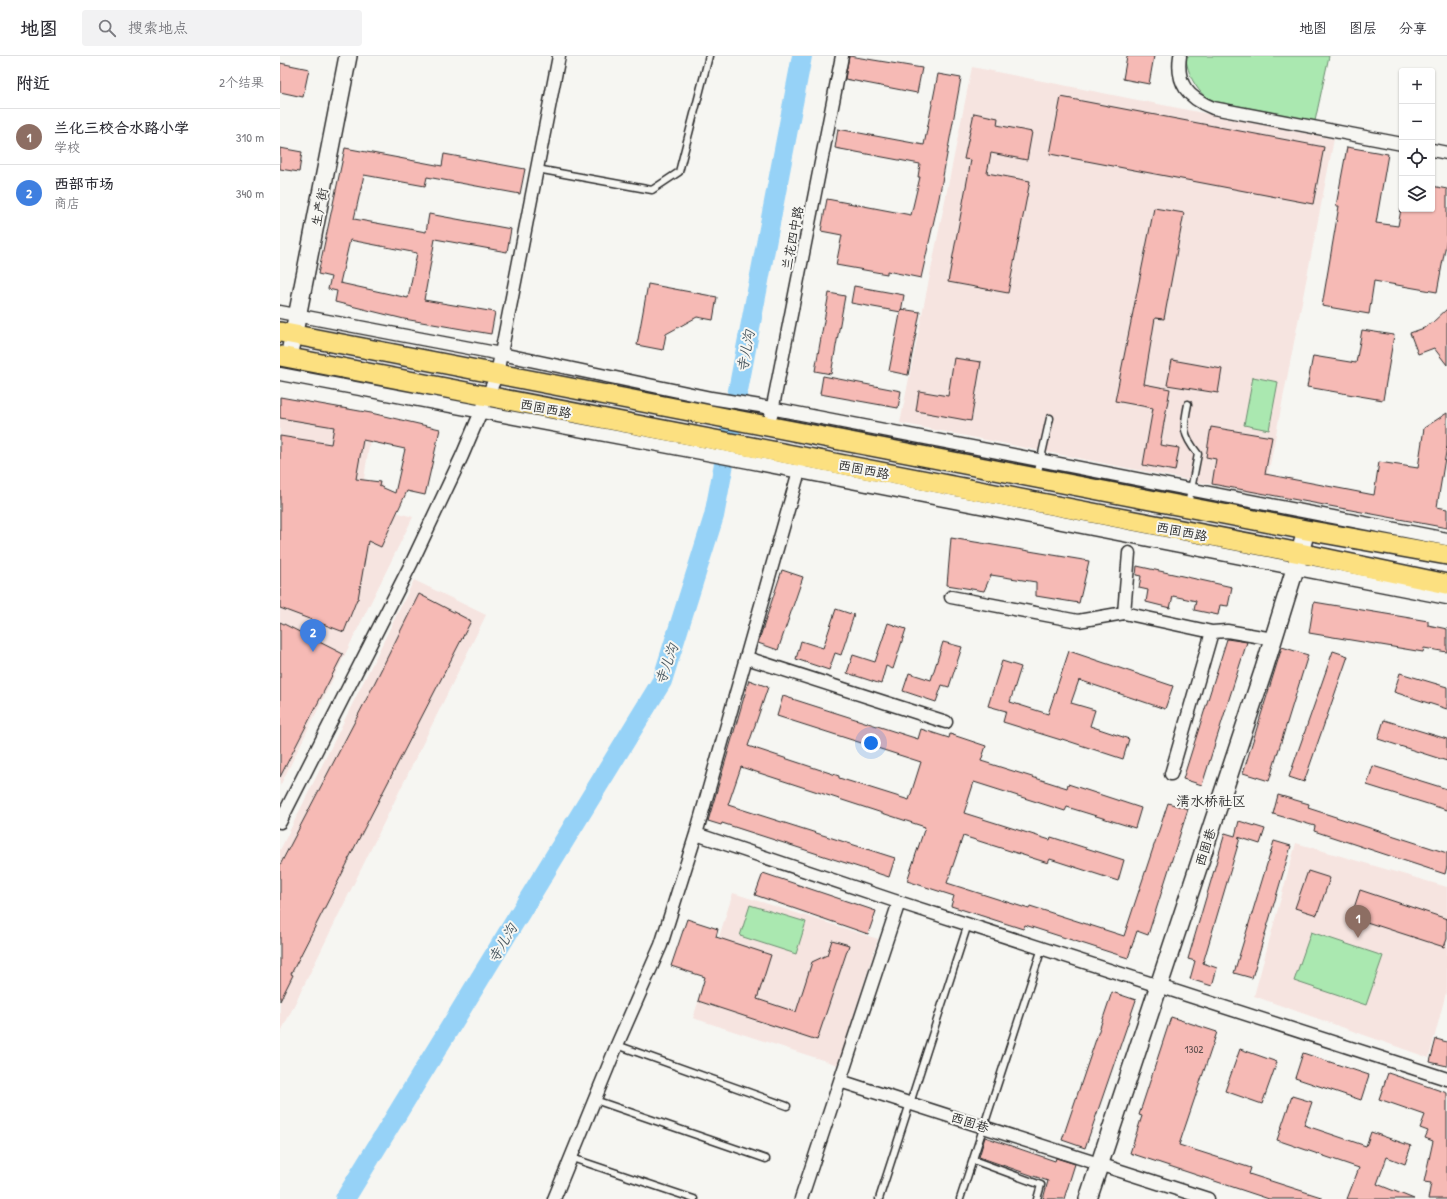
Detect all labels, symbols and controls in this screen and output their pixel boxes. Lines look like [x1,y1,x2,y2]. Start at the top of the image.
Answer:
search box [82,10,362,46]
text: 地图 [20,15,58,41]
icon: search [96,17,118,39]
text: 搜索地点 [128,17,188,38]
text: 地图 [1299,18,1327,37]
text: 图层 [1349,18,1377,37]
text: 分享 [1399,18,1427,37]
map controls [1399,68,1435,212]
button: + [1399,68,1435,104]
text: 附近 [16,71,50,94]
text: 2个结果 [219,73,264,91]
button: − [1399,104,1435,140]
text: 兰化三校合水路小学 [54,117,189,138]
text: 1 [27,128,31,146]
text: 310 m [236,128,264,146]
text: 学校 [54,138,80,156]
button: locate [1399,140,1435,176]
text: 西部市场 [54,173,114,194]
button: layers [1399,176,1435,212]
text: 2 [26,184,32,202]
text: 340 m [236,184,264,202]
street label: 生产街 [306,186,332,228]
text: 商店 [54,194,80,212]
street label: 兰花四中路 [777,204,807,272]
water label: 寺儿沟 [732,327,759,373]
street label: 西固西路 [519,394,573,422]
street label: 西固西路 [837,455,891,483]
street label: 西固西路 [1155,517,1209,545]
pin: 2 [300,619,326,652]
water label: 寺儿沟 [650,639,683,687]
your location [861,733,881,753]
district label: 清水桥社区 [1176,791,1246,810]
street label: 西固巷 [1190,826,1220,868]
pin: 1 [1345,905,1371,938]
water label: 寺儿沟 [483,918,522,966]
house number: 1302 [1185,1042,1204,1056]
street label: 西固巷 [949,1107,991,1137]

